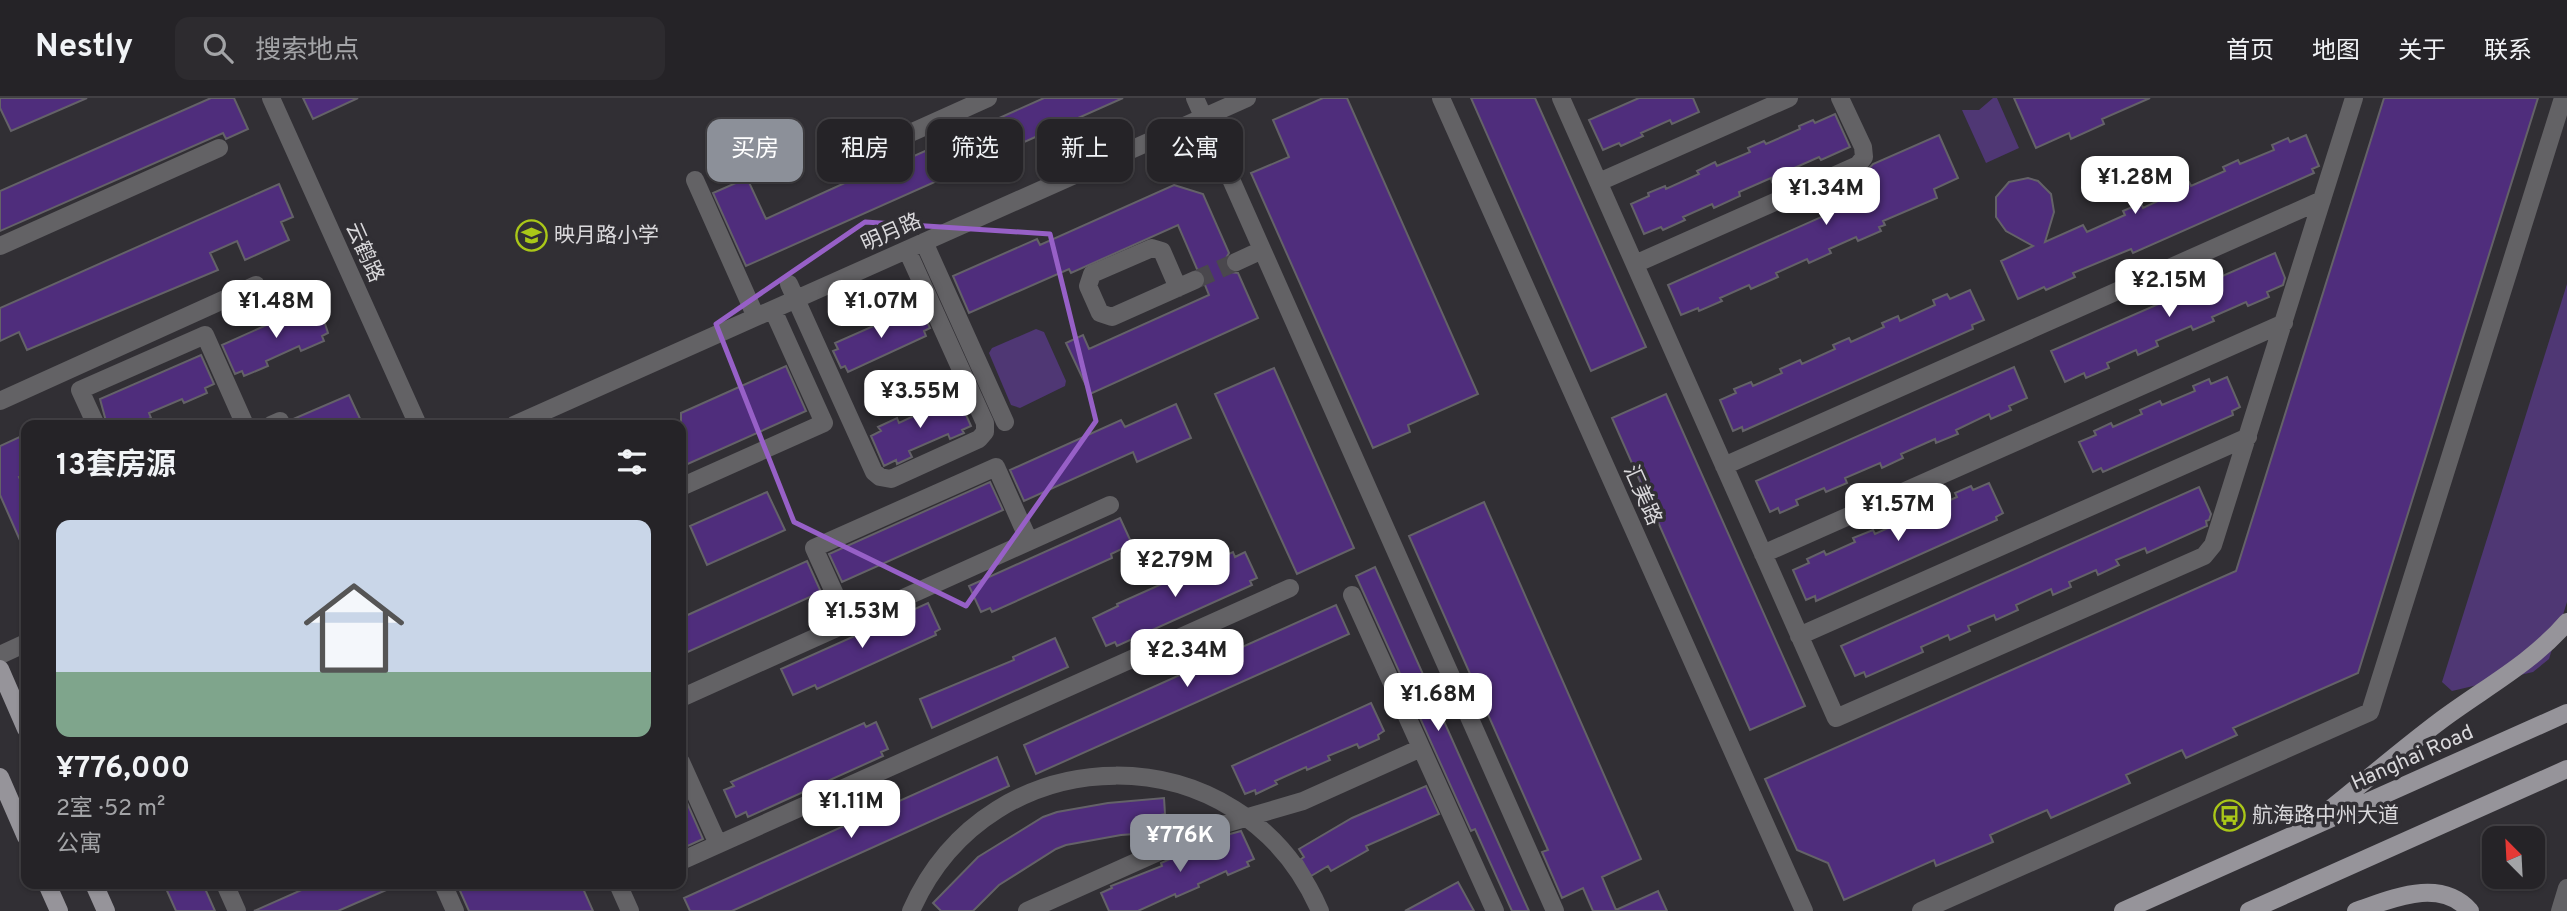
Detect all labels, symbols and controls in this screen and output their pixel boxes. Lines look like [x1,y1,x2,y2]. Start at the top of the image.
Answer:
search box [175,17,665,80]
text: Nestly [35,27,133,69]
icon: search [199,29,237,67]
text: 搜索地点 [255,35,359,68]
text: 首页 [2226,37,2274,67]
text: 地图 [2312,37,2360,67]
text: 关于 [2398,37,2446,67]
text: 联系 [2484,37,2532,67]
chip: 买房 [707,119,803,182]
chip: 租房 [817,119,913,182]
chip: 筛选 [927,119,1023,182]
chip: 新上 [1037,119,1133,182]
chip: 公寓 [1147,119,1243,182]
pin: ¥1.28M [2078,156,2192,216]
text: ¥1.28M [2097,164,2173,193]
pin: ¥1.34M [1769,167,1883,227]
text: ¥1.34M [1788,175,1864,204]
street label: 明月路 [857,208,926,259]
street label: 云鹤路 [338,218,389,287]
school or university icon: 映月路小学 [514,218,548,252]
place label: 映月路小学 [554,223,659,250]
pin: ¥2.15M [2112,260,2226,319]
text: ¥2.15M [2131,267,2207,296]
pin: ¥1.48M [219,280,333,340]
pin: ¥1.07M [824,280,938,340]
text: ¥1.48M [238,288,314,317]
text: ¥1.07M [844,288,918,317]
pin: ¥3.55M [863,370,977,430]
text: ¥3.55M [880,378,960,407]
icon: filters [613,443,651,481]
text: 13套房源 [56,448,176,485]
street label: 汇美路 [1616,461,1667,530]
pin: ¥1.57M [1841,484,1955,543]
text: ¥1.57M [1861,491,1935,520]
pin: ¥2.79M [1118,540,1232,599]
text: ¥2.79M [1137,547,1213,576]
icon: home [291,565,417,691]
pin: ¥1.53M [805,590,919,650]
text: ¥1.53M [824,598,900,627]
pin: ¥2.34M [1130,630,1244,689]
text: ¥2.34M [1147,637,1227,666]
pin: ¥1.68M [1381,674,1495,733]
text: ¥1.68M [1400,681,1476,710]
street label: Hanghai Road [2347,719,2478,797]
text: ¥776,000 [56,751,190,788]
pin: ¥1.11M [794,780,908,840]
text: ¥1.11M [818,788,884,817]
text: 2室 · 52 m² [56,795,165,824]
bus stop icon: 航海路中州大道 [2212,798,2246,832]
place label: 航海路中州大道 [2252,803,2399,830]
pin: ¥776K [1131,814,1229,874]
text: ¥776K [1146,822,1214,851]
north arrow [2482,826,2544,889]
map controls [2482,826,2545,889]
text: 公寓 [56,831,102,860]

